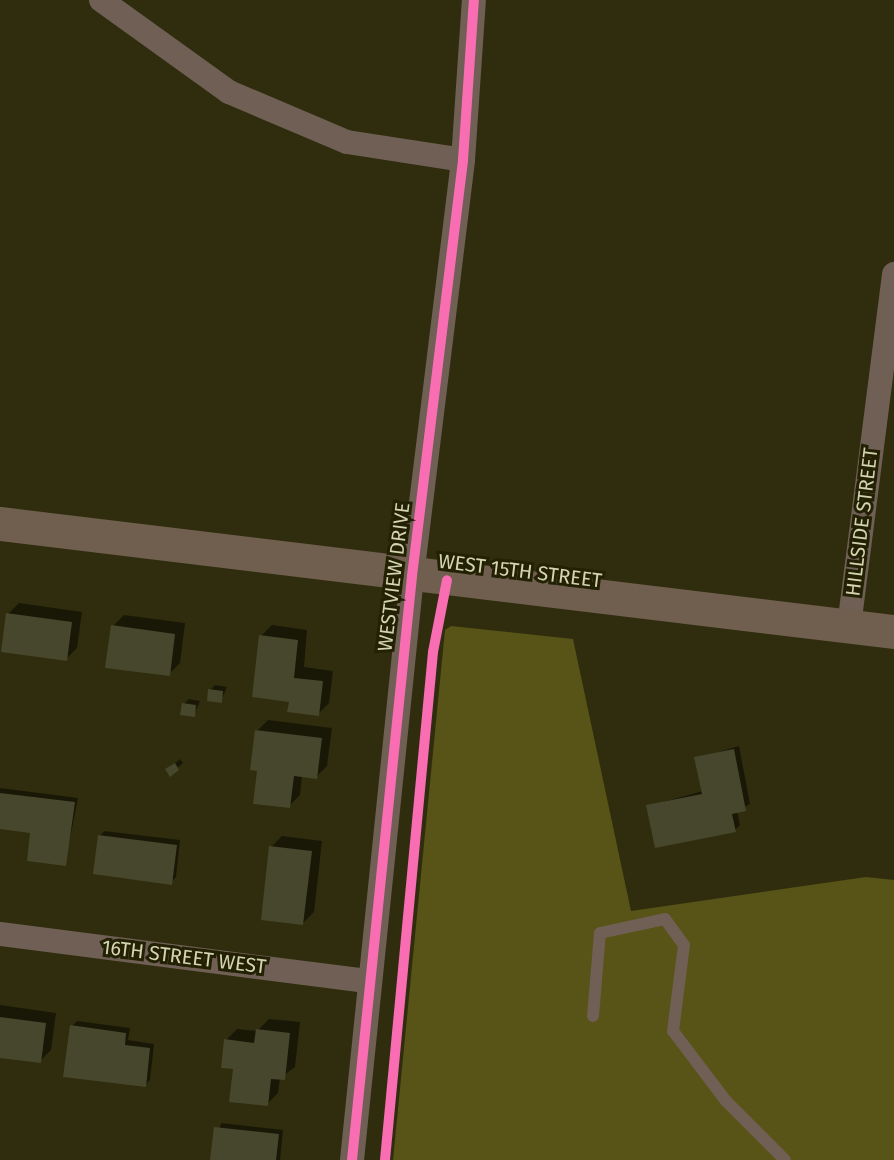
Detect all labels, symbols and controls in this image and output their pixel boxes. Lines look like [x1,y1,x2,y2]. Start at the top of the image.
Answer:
street label: HILLSIDE STREET [841,446,883,598]
street label: WESTVIEW DRIVE [373,501,415,653]
street label: WEST 15TH STREET [437,549,603,593]
street label: 16TH STREET WEST [100,935,268,979]

